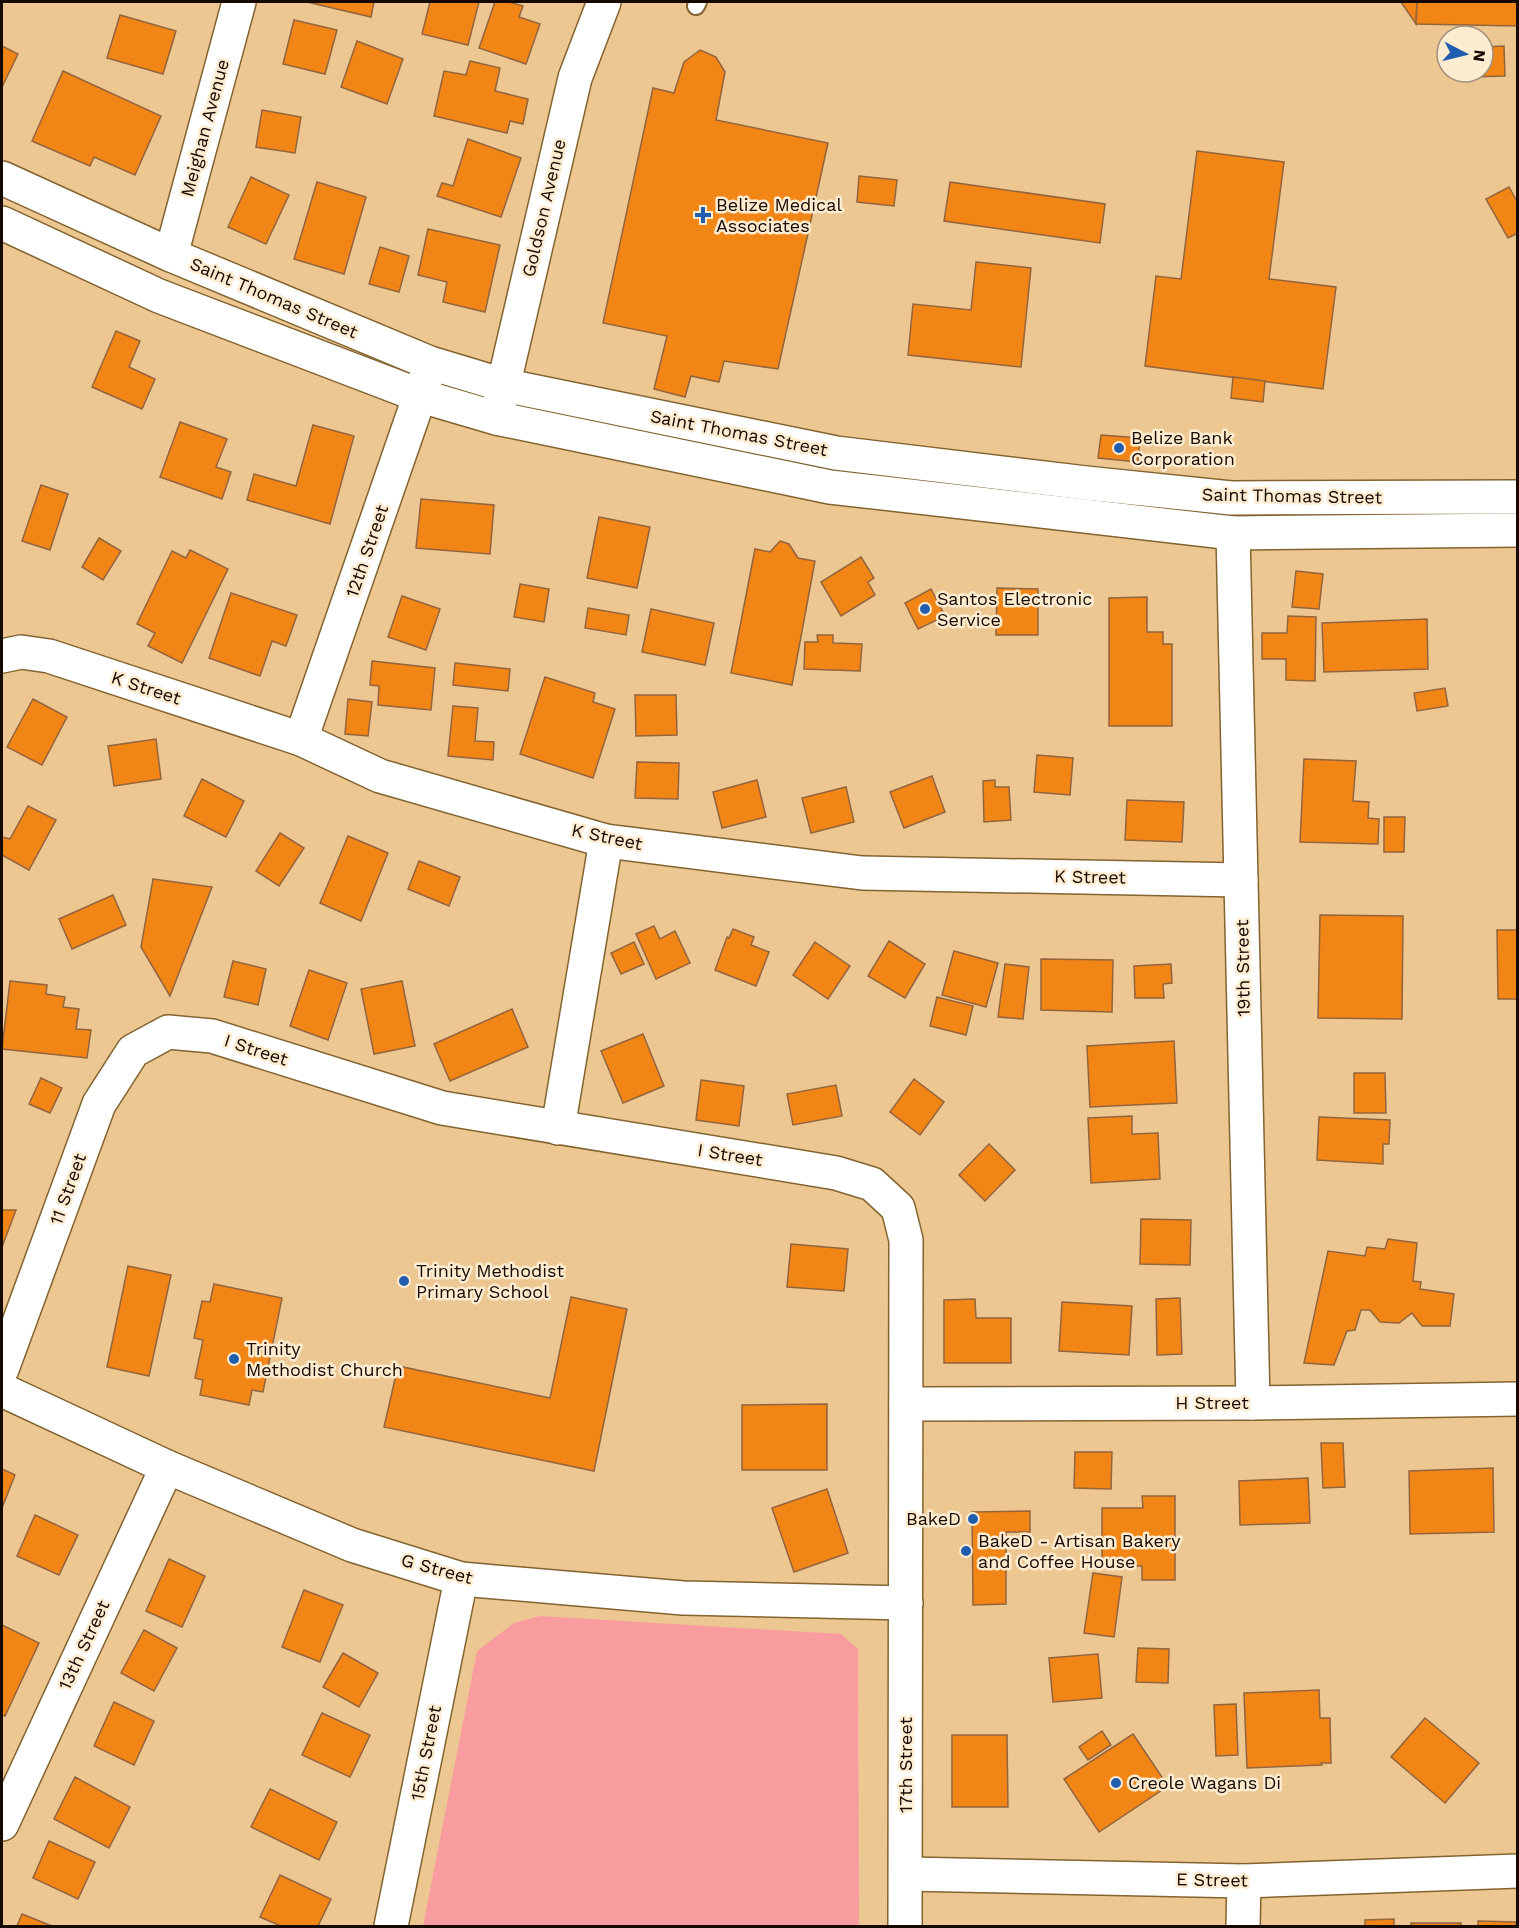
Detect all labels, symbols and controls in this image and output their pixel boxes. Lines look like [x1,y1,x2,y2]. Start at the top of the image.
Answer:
north arrow [1435,24,1495,84]
text: N [1469,49,1490,63]
street label: Meighan Avenue [176,57,233,199]
street label: Goldson Avenue [517,137,570,279]
place label: Belize Medical Associates [716,194,842,236]
marker: Belize Medical Associates [694,206,712,224]
street label: Saint Thomas Street [187,253,362,343]
street label: Saint Thomas Street [649,405,830,460]
place label: Belize Bank Corporation [1131,427,1235,469]
marker: Belize Bank Corporation [1112,441,1126,455]
street label: Saint Thomas Street [1202,483,1383,508]
street label: 12th Street [341,501,392,600]
place label: Santos Electronic Service [937,588,1092,630]
marker: Santos Electronic Service [918,602,932,616]
street label: K Street [109,666,184,709]
street label: K Street [570,819,645,854]
street label: K Street [1054,865,1127,888]
street label: 19th Street [1231,919,1254,1017]
street label: I Street [222,1029,291,1070]
street label: I Street [696,1139,765,1170]
street label: 11 Street [45,1150,90,1227]
place label: Trinity Methodist Primary School [416,1260,565,1302]
marker: Trinity Methodist Primary School [397,1274,411,1288]
place label: Trinity Methodist Church [246,1338,403,1380]
marker: Trinity Methodist Church [227,1352,241,1366]
street label: H Street [1175,1392,1249,1413]
place label: BakeD [906,1508,961,1529]
marker: BakeD [966,1512,980,1526]
place label: BakeD - Artisan Bakery and Coffee House [978,1530,1181,1572]
marker: BakeD - Artisan Bakery and Coffee House [959,1544,973,1558]
street label: G Street [399,1549,476,1588]
street label: 13th Street [54,1596,114,1693]
street label: 15th Street [406,1703,445,1802]
street label: 17th Street [895,1716,916,1813]
place label: Creole Wagans Di [1128,1772,1281,1793]
marker: Creole Wagans Di [1109,1776,1123,1790]
street label: E Street [1176,1868,1249,1891]

